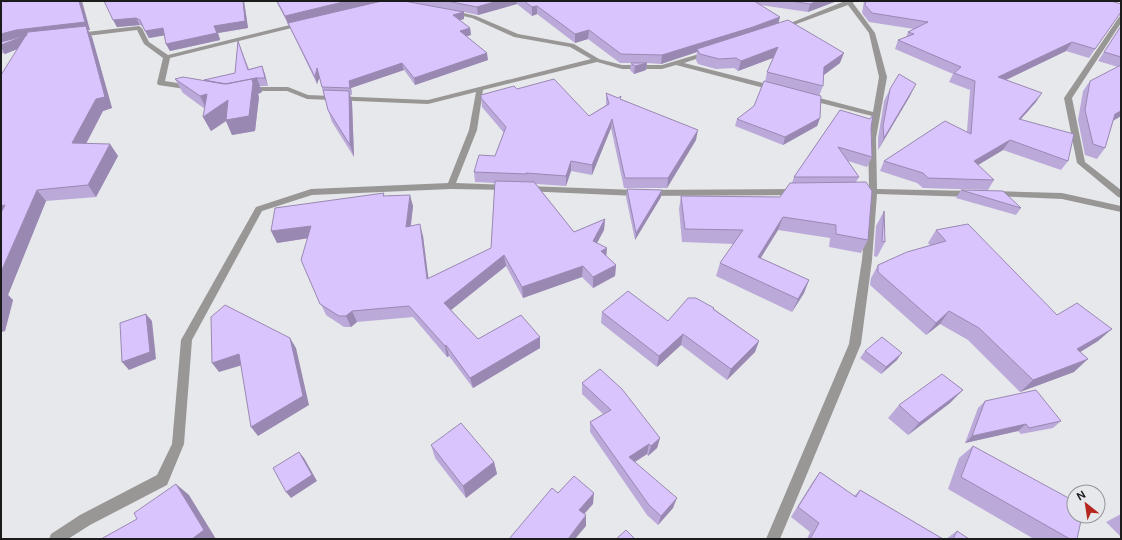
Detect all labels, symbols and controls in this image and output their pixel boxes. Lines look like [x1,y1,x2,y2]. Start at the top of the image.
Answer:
north arrow [1066,484,1106,524]
text: N [1074,487,1088,503]

